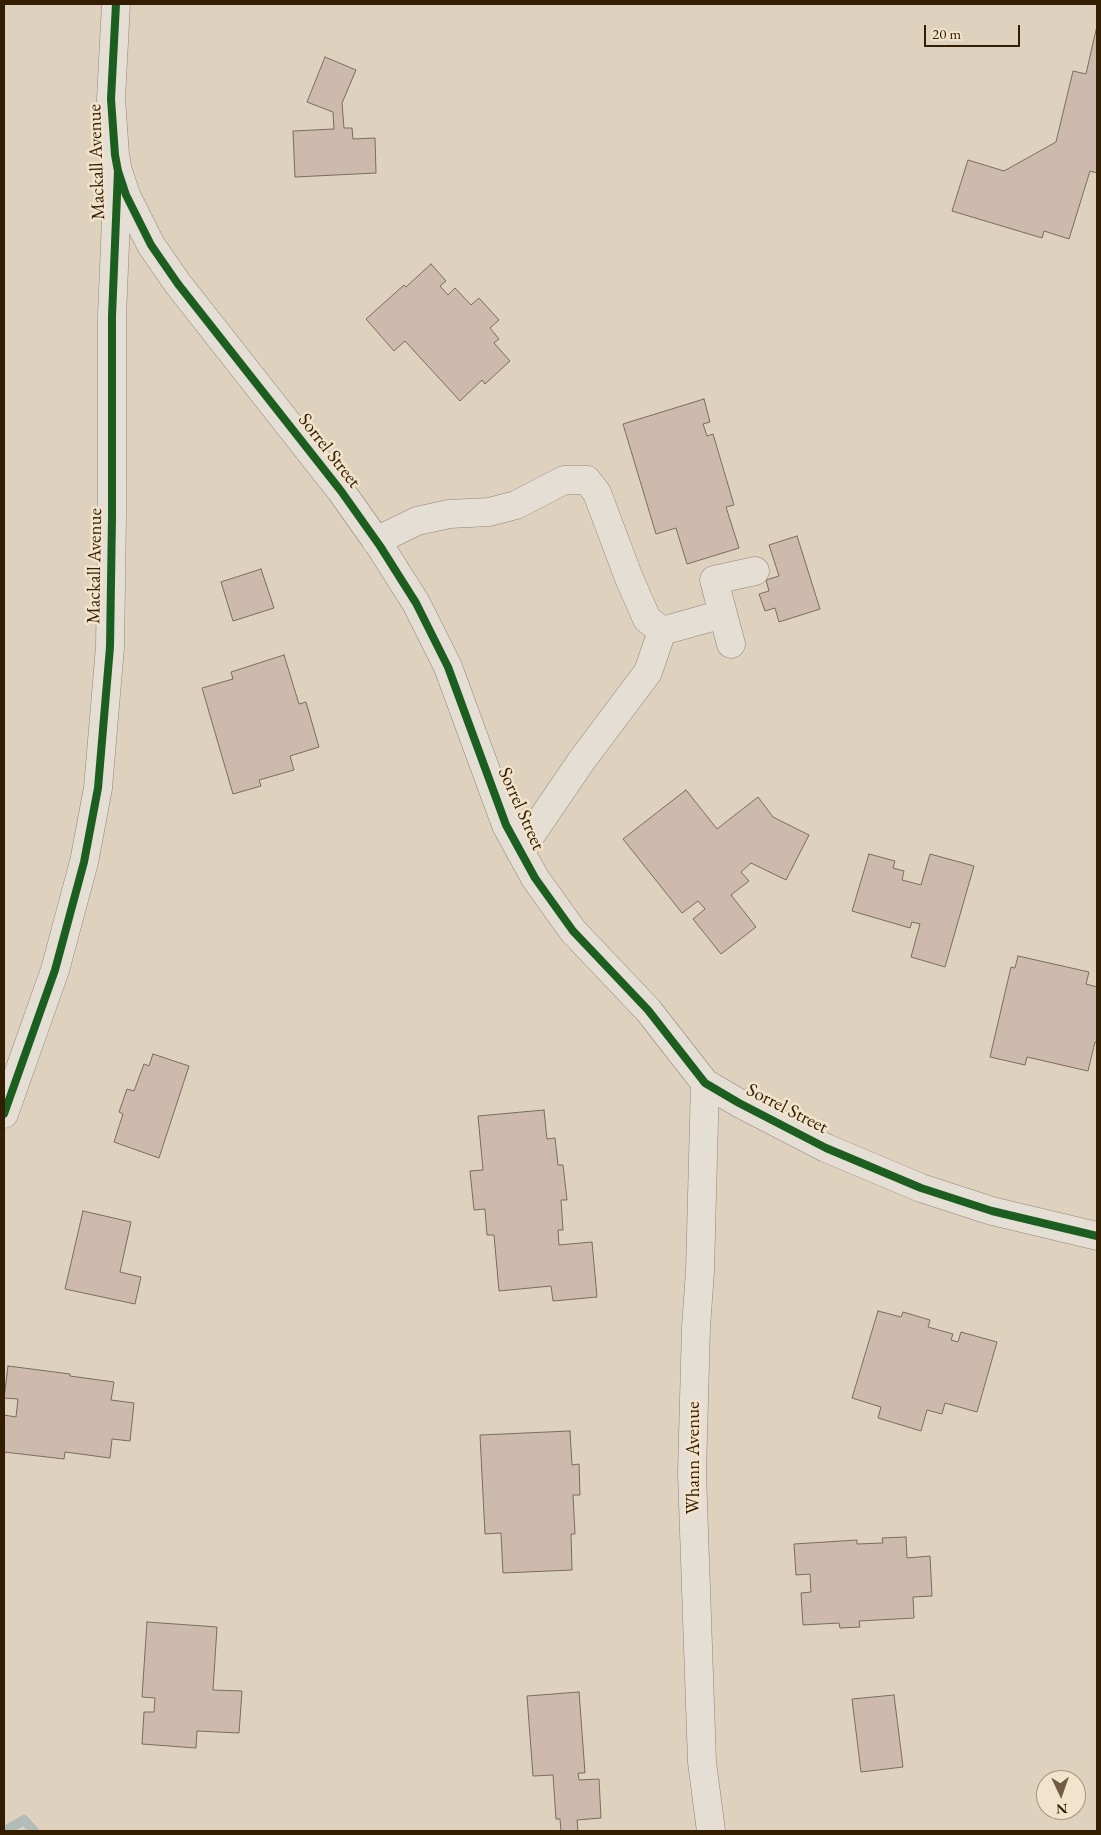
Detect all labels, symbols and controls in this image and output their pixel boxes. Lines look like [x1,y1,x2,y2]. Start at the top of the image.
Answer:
scale bar [926,15,1022,47]
text: 20 m [932,24,961,43]
street label: Mackall Avenue [84,104,110,220]
street label: Sorrel Street [293,409,365,493]
street label: Mackall Avenue [83,508,107,624]
street label: Sorrel Street [493,764,549,854]
street label: Sorrel Street [742,1079,832,1139]
street label: Whann Avenue [683,1401,705,1515]
north arrow [1036,1770,1086,1820]
text: N [1056,1800,1068,1818]

